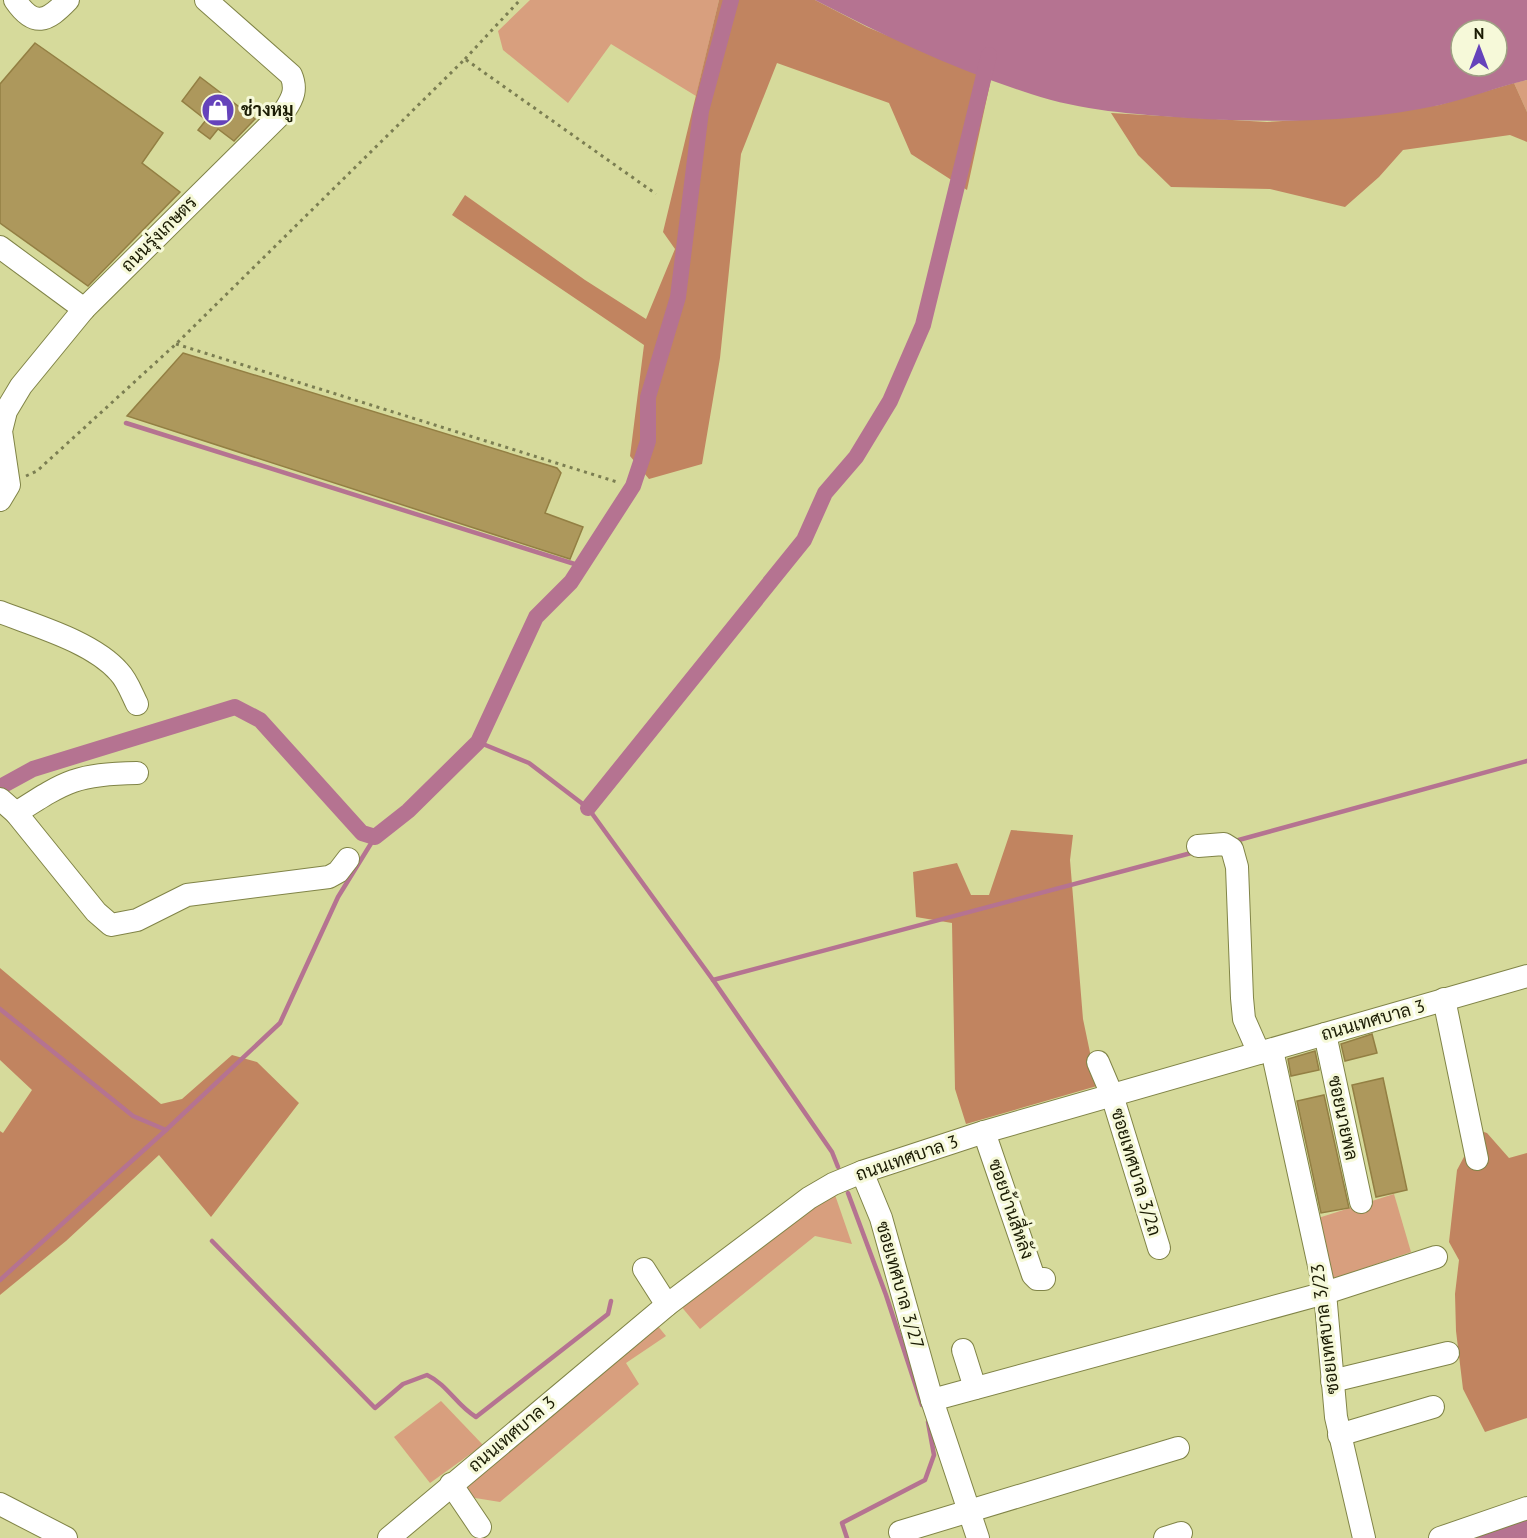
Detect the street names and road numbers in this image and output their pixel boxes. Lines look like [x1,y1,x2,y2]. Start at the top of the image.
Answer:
street label: ถนนรุ่งเกษตร [116,191,202,277]
street label: ถนนเทศบาล 3 [1318,994,1427,1045]
street label: ซอยนายพล [1323,1074,1364,1162]
street label: ซอยเทศบาล 3/2ถ [1106,1105,1167,1238]
street label: ถนนเทศบาล 3 [852,1129,961,1186]
street label: ซอยบ้านสี่หลัง [984,1154,1043,1262]
street label: ซอยเทศบาล 3/27 [871,1218,930,1351]
street label: ซอยเทศบาล 3/23 [1305,1262,1344,1396]
street label: ถนนเทศบาล 3 [463,1390,560,1477]

